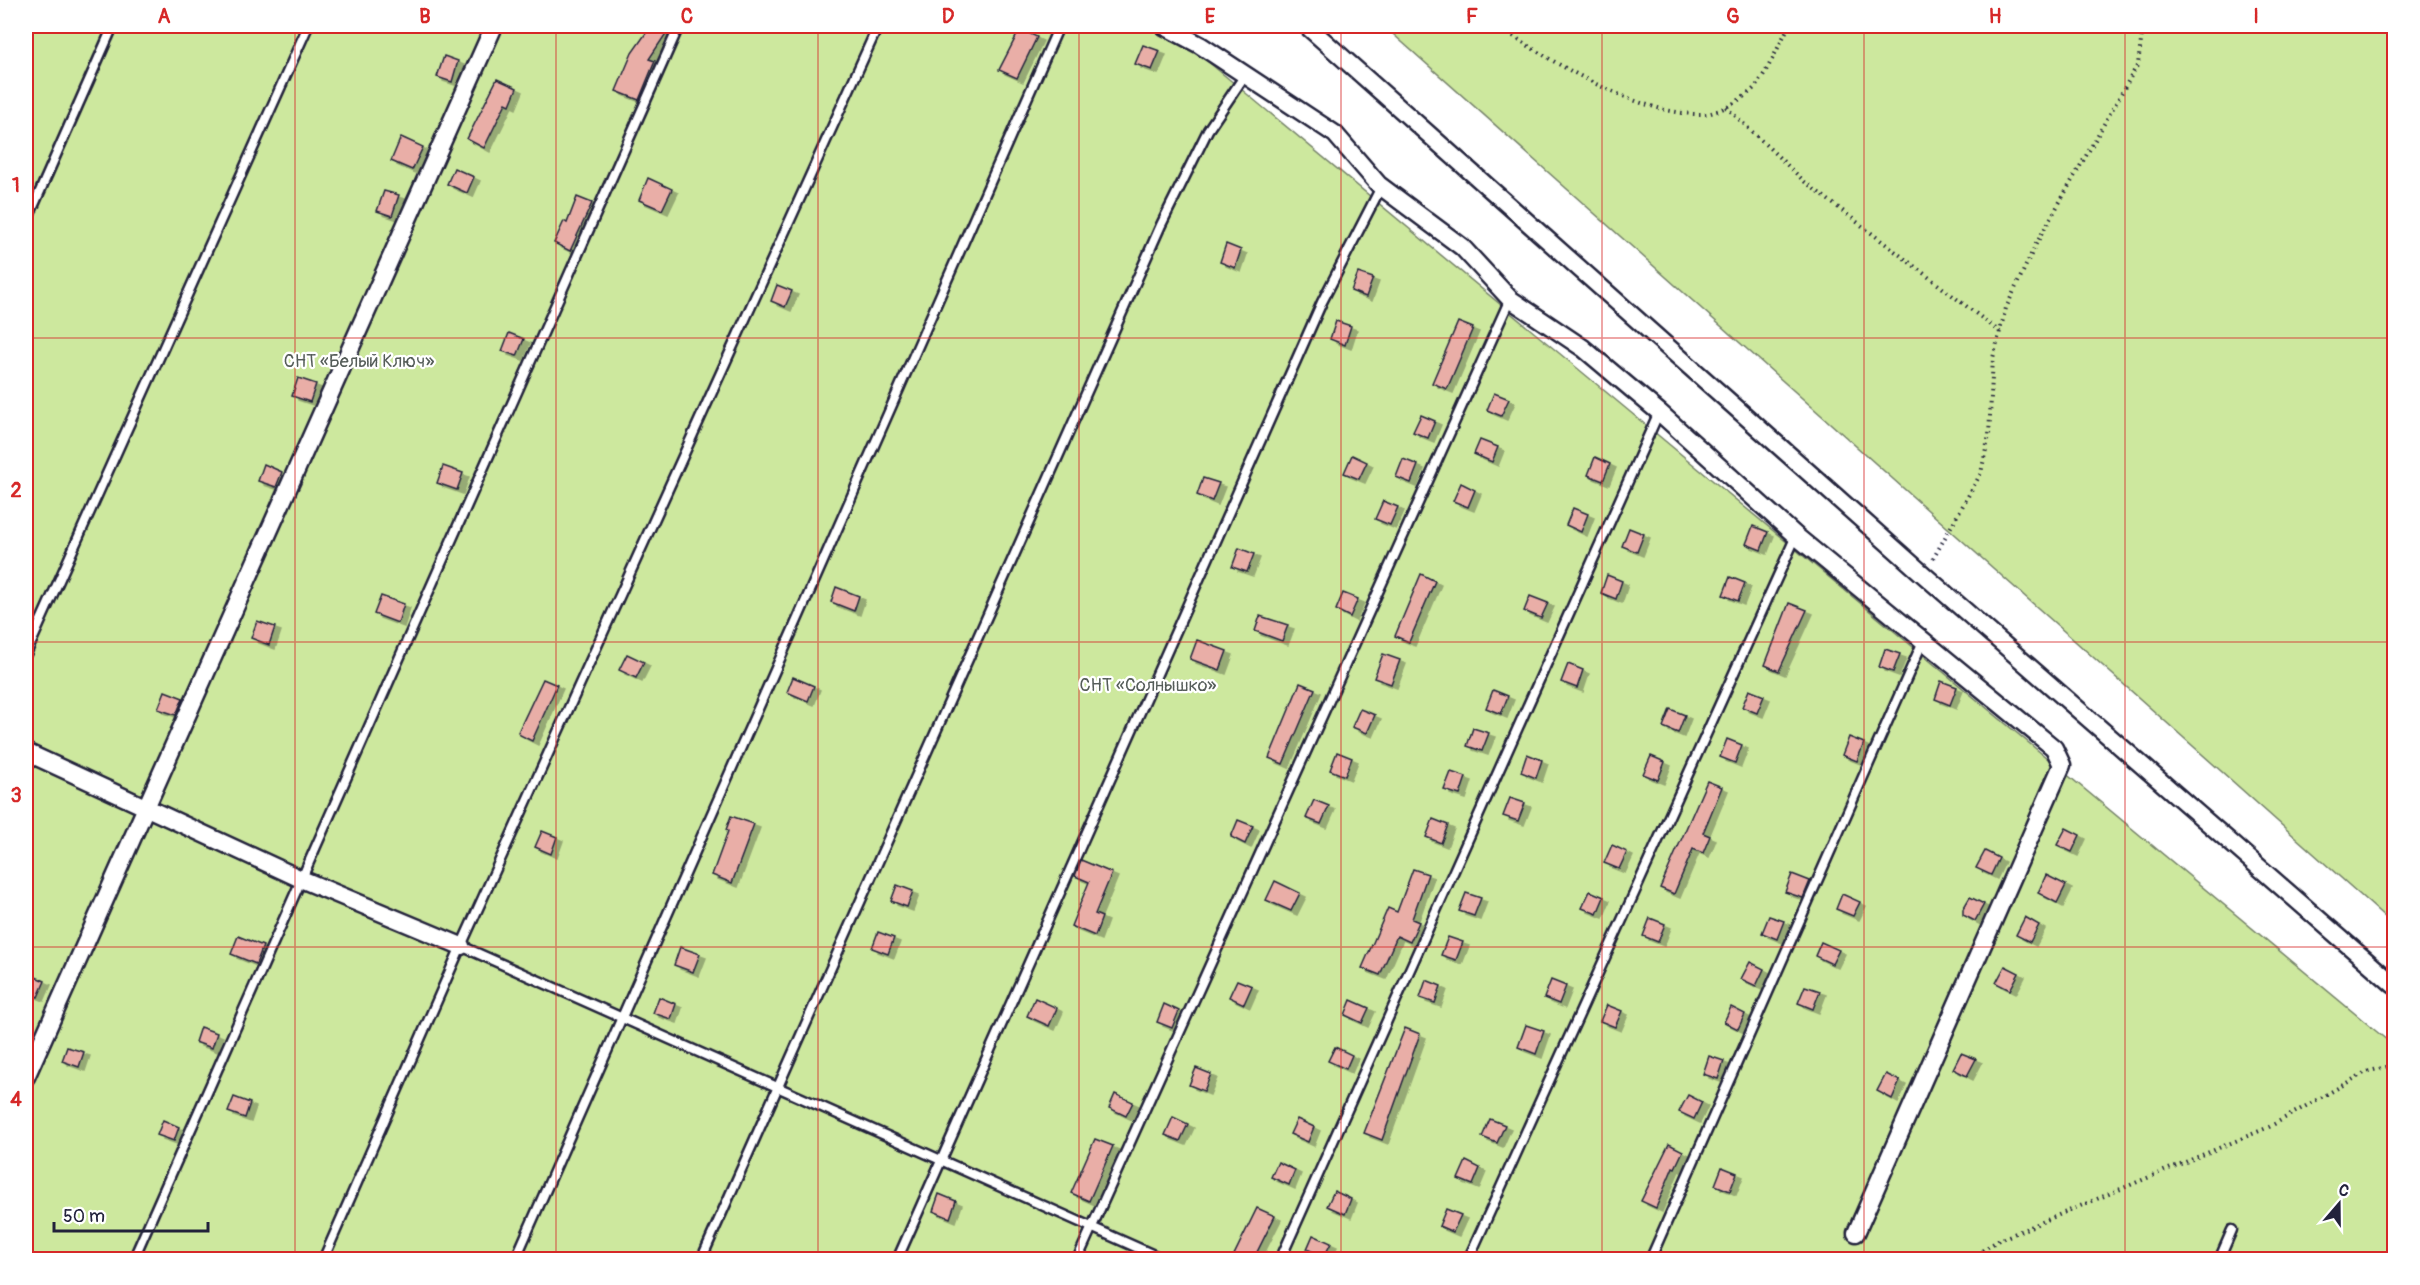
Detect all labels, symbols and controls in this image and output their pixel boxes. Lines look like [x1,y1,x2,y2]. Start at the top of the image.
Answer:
text: A [158,4,171,29]
text: B [419,4,431,29]
text: C [681,4,693,29]
text: D [942,4,955,29]
text: E [1205,4,1216,29]
text: F [1466,4,1478,29]
text: G [1726,4,1740,29]
text: H [1989,4,2002,29]
text: I [2253,4,2259,29]
text: 1 [12,173,20,198]
park label: СНТ «Белый Ключ» [284,350,434,373]
text: 2 [10,478,22,503]
park label: СНТ «Солнышко» [1080,674,1216,697]
text: 3 [10,783,22,808]
text: 4 [10,1087,22,1112]
north arrow [2309,1174,2369,1234]
text: С [2336,1180,2352,1202]
scale bar [54,1195,208,1233]
text: 50 m [63,1205,105,1228]

